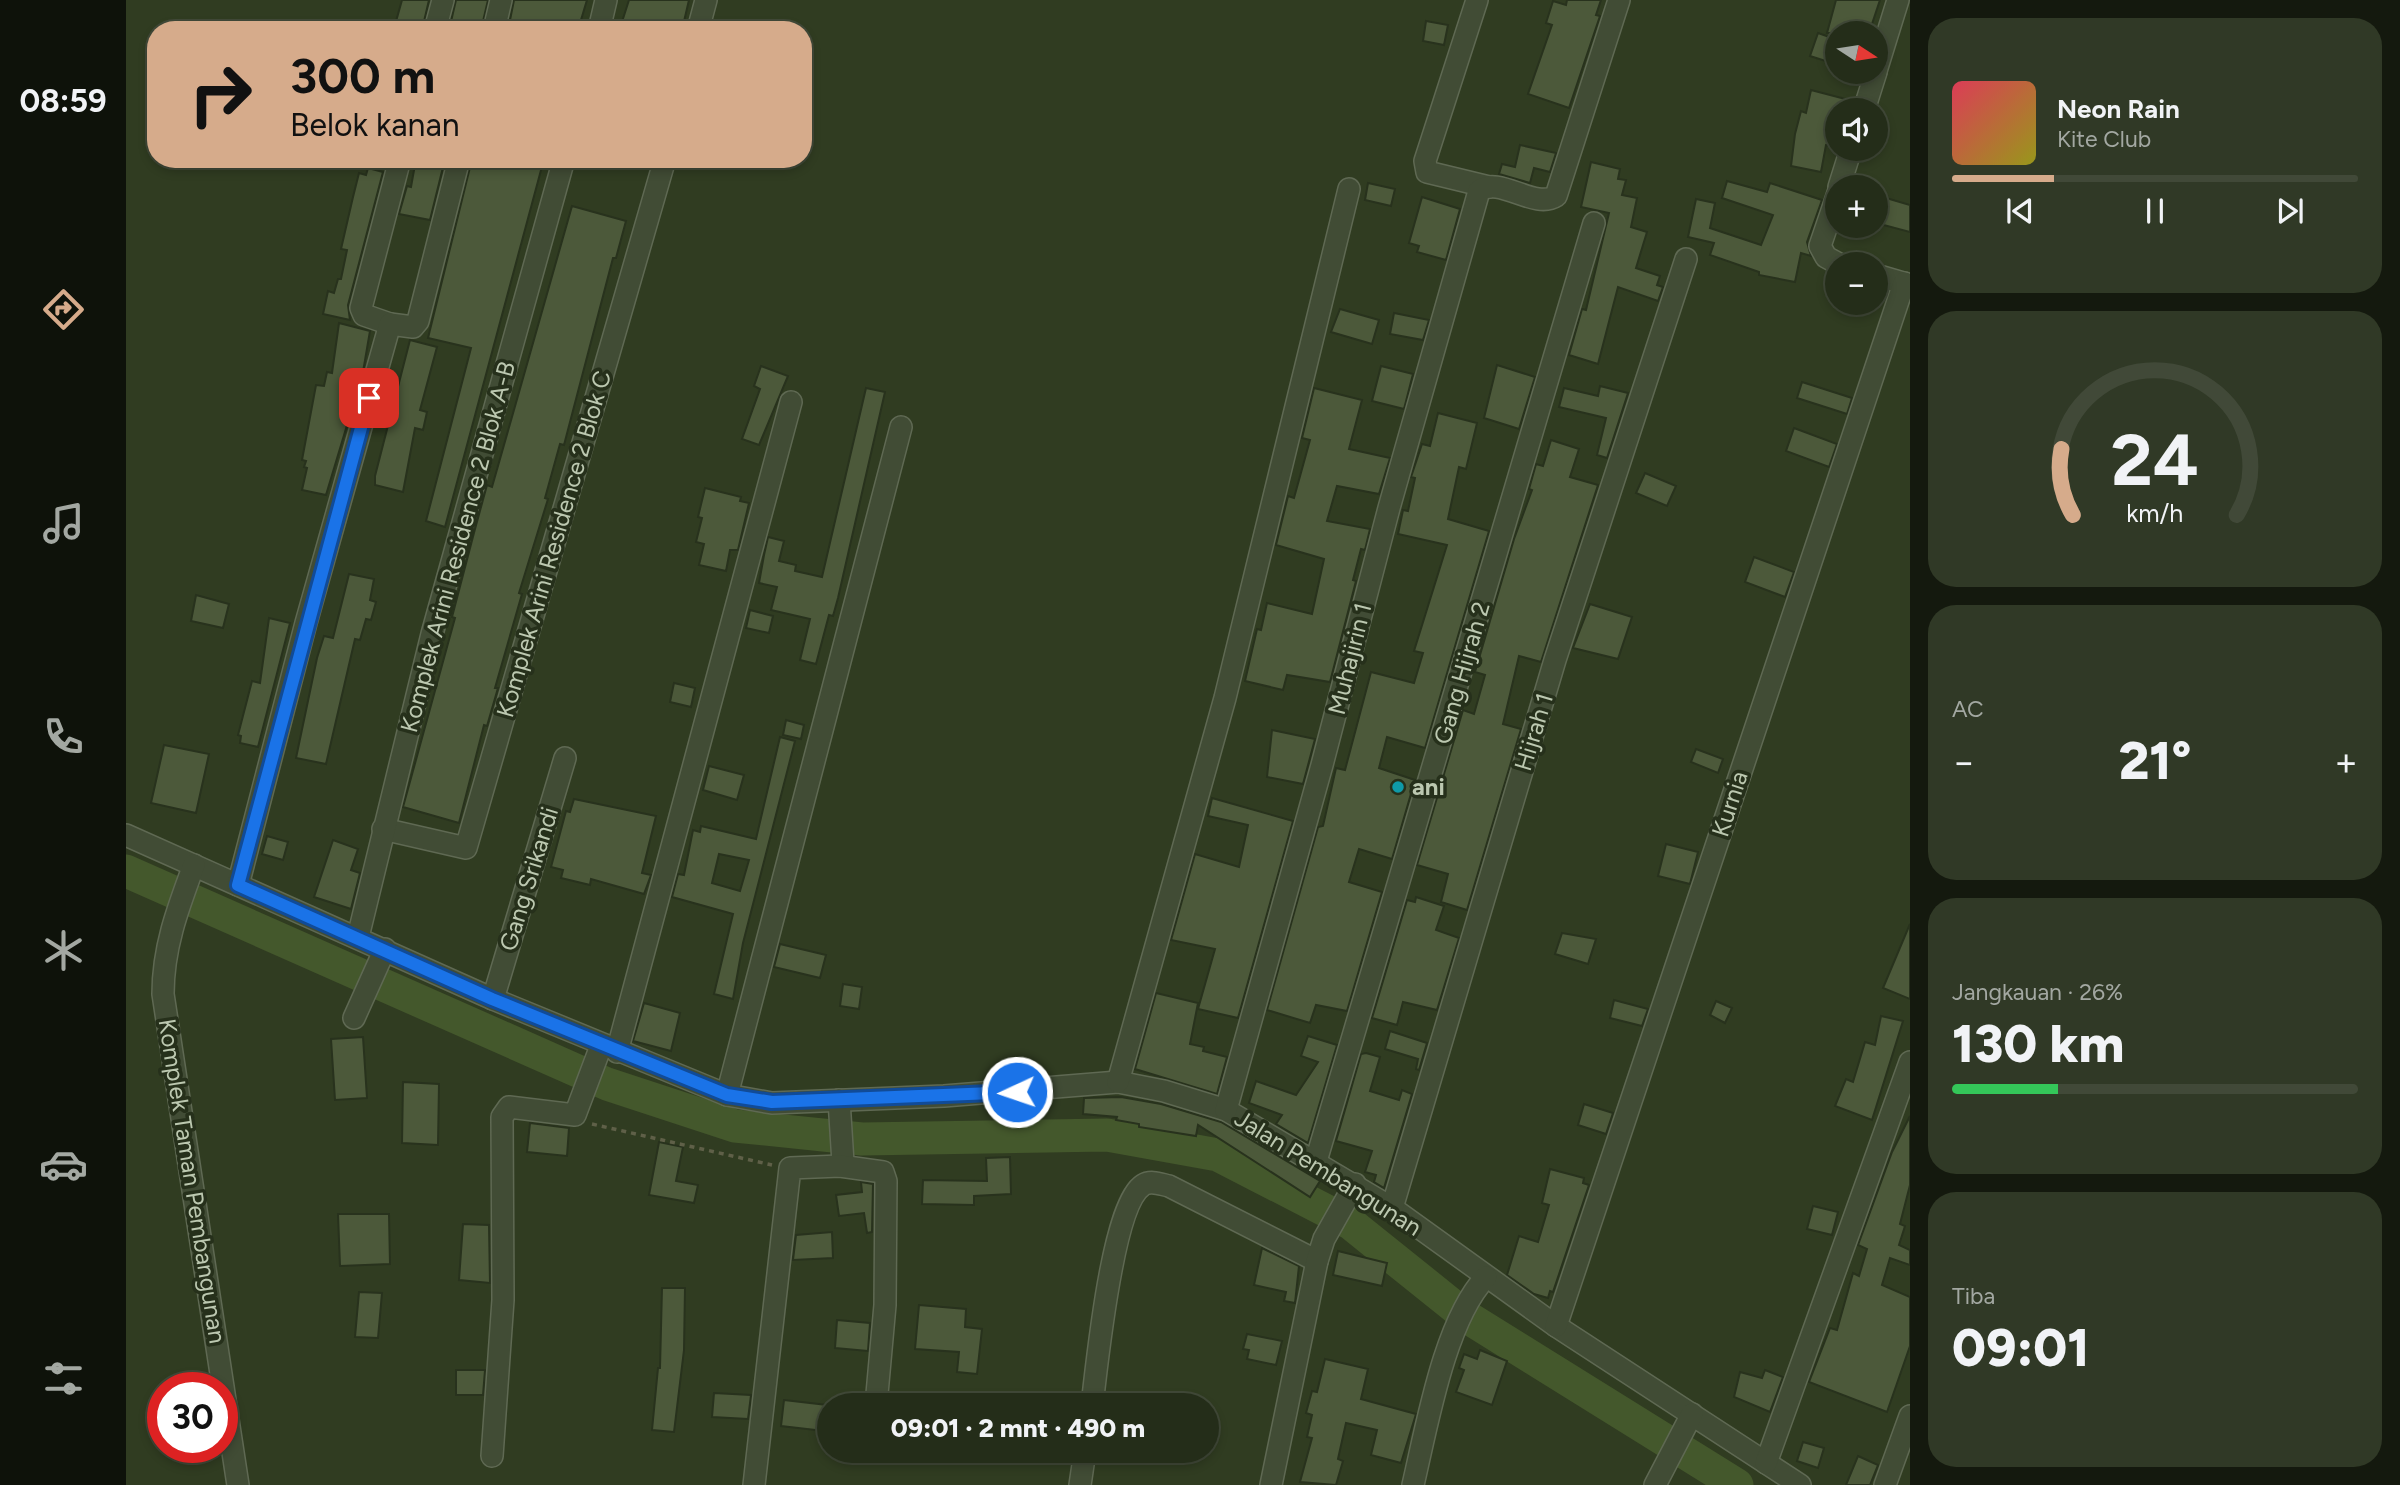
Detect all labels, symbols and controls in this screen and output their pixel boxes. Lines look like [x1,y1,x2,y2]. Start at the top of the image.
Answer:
north arrow [1825,21,1888,84]
map controls [1825,21,1888,315]
text: 300 m [290,46,435,105]
icon: right [175,49,266,140]
text: 08:59 [19,82,107,120]
text: Neon Rain [2057,93,2180,125]
button: sound [1825,98,1888,161]
text: Belok kanan [290,106,460,144]
text: Kite Club [2057,125,2151,153]
button: + [1825,175,1888,238]
icon: previous [2001,192,2039,230]
icon: pause [2136,192,2174,230]
icon: next [2271,192,2309,230]
button: − [1825,252,1888,315]
icon: directions [39,285,88,334]
street label: Komplek Arini Residence 2 Blok A-B [394,358,521,736]
street label: Komplek Arini Residence 2 Blok C [490,367,617,721]
pin [339,368,399,428]
icon: arrive [350,379,388,417]
text: 24 [2111,417,2199,504]
text: km/h [2126,498,2184,528]
icon: music [39,499,88,548]
street label: Gang Hijrah 2 [1427,598,1496,748]
street label: Muhajirin 1 [1322,600,1377,718]
street label: Hijrah 1 [1508,690,1559,774]
text: AC [1952,695,1984,723]
icon: phone [39,712,88,761]
text: 21° [2119,730,2191,792]
text: − [1952,739,1976,785]
text: + [2334,739,2358,785]
street label: Kurnia [1705,767,1754,840]
place label: ani [1412,772,1445,801]
marker: ani [1390,779,1406,795]
street label: Gang Srikandi [493,803,564,954]
icon: climate [39,926,88,975]
text: Jangkauan · 26% [1952,978,2123,1006]
text: 130 km [1952,1013,2124,1075]
street label: Komplek Taman Pembangunan [152,1017,232,1345]
position arrow [980,1055,1054,1129]
street label: Jalan Pembangunan [1229,1103,1427,1242]
icon: car [39,1140,88,1189]
text: Tiba [1952,1282,1995,1310]
text: 09:01 [1952,1317,2089,1379]
icon: filters [39,1354,88,1403]
speed limit sign: 30 [147,1372,238,1463]
text: 09:01 · 2 mnt · 490 m [891,1412,1145,1444]

